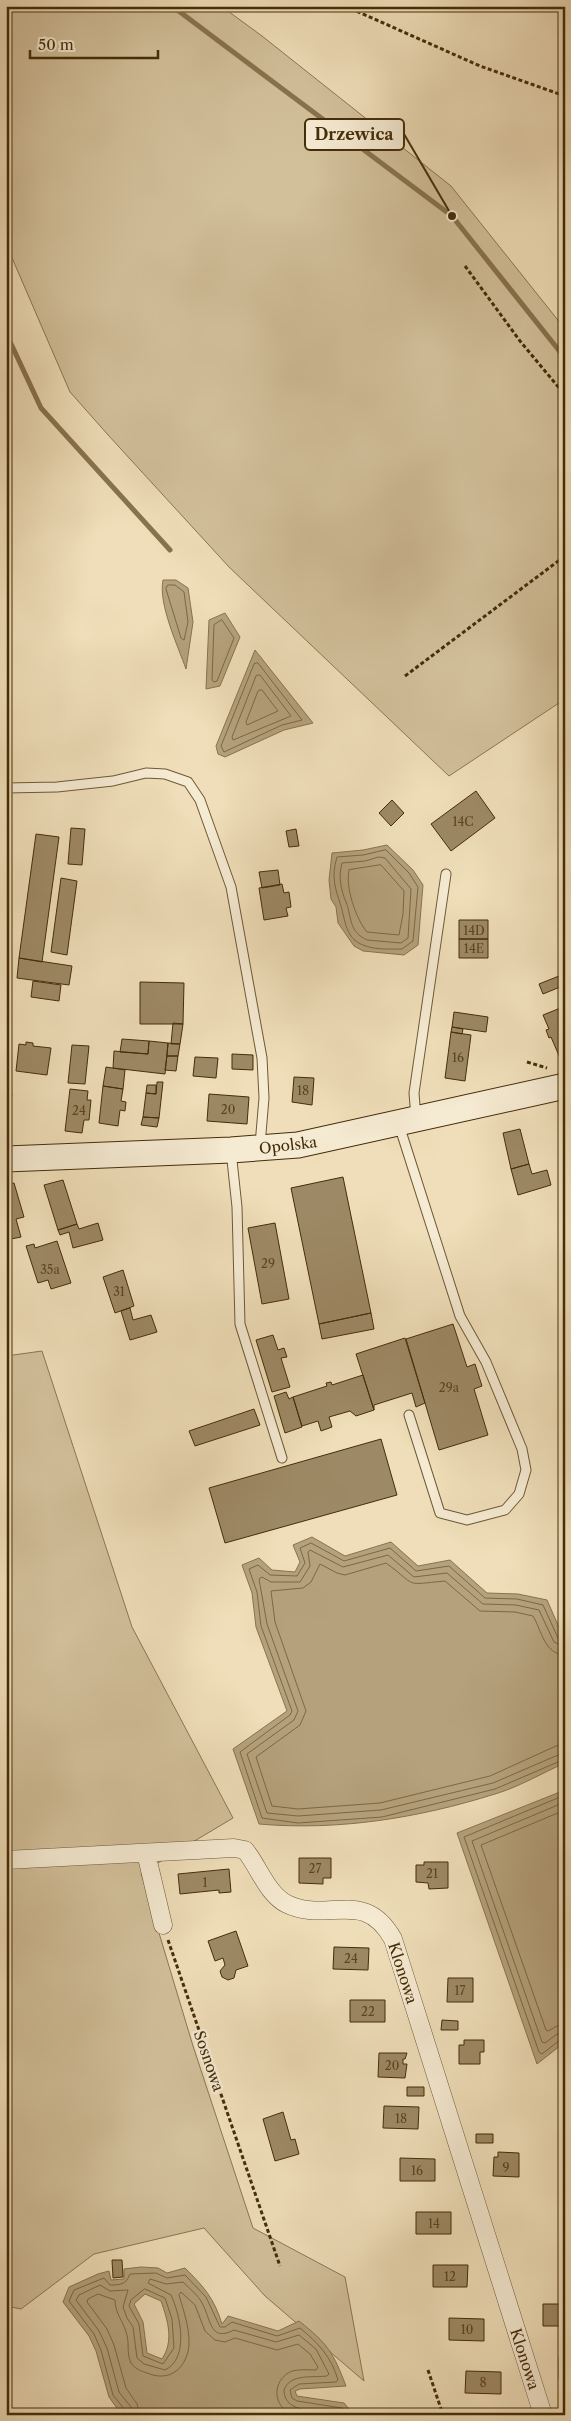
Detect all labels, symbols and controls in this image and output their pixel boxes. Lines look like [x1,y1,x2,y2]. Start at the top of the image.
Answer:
scale bar [30,28,158,60]
text: 50 m [38,35,74,54]
callout: Drzewica [305,119,404,150]
text: Drzewica [314,124,394,144]
house number: 14C [452,814,474,829]
house number: 14D [463,923,485,938]
house number: 14E [464,941,484,956]
house number: 16 [452,1050,464,1065]
house number: 18 [297,1083,309,1098]
house number: 20 [221,1102,235,1117]
house number: 24 [72,1103,86,1118]
street label: Opolska [258,1132,318,1158]
house number: 29 [261,1256,275,1271]
house number: 35a [40,1262,60,1277]
house number: 31 [113,1284,125,1299]
house number: 29a [439,1380,460,1395]
house number: 27 [309,1861,321,1876]
house number: 21 [426,1866,438,1881]
house number: 1 [202,1875,208,1890]
street label: Klonowa [384,1940,422,2006]
house number: 24 [344,1951,358,1966]
house number: 17 [455,1983,466,1998]
house number: 22 [361,2004,375,2019]
street label: Sosnowa [190,2028,228,2094]
house number: 20 [385,2058,399,2073]
house number: 18 [395,2111,407,2126]
house number: 9 [502,2160,510,2175]
house number: 16 [411,2163,423,2178]
house number: 14 [428,2216,440,2231]
house number: 12 [444,2269,456,2284]
house number: 10 [461,2322,473,2337]
street label: Klonowa [506,2326,544,2392]
house number: 8 [479,2375,487,2390]

